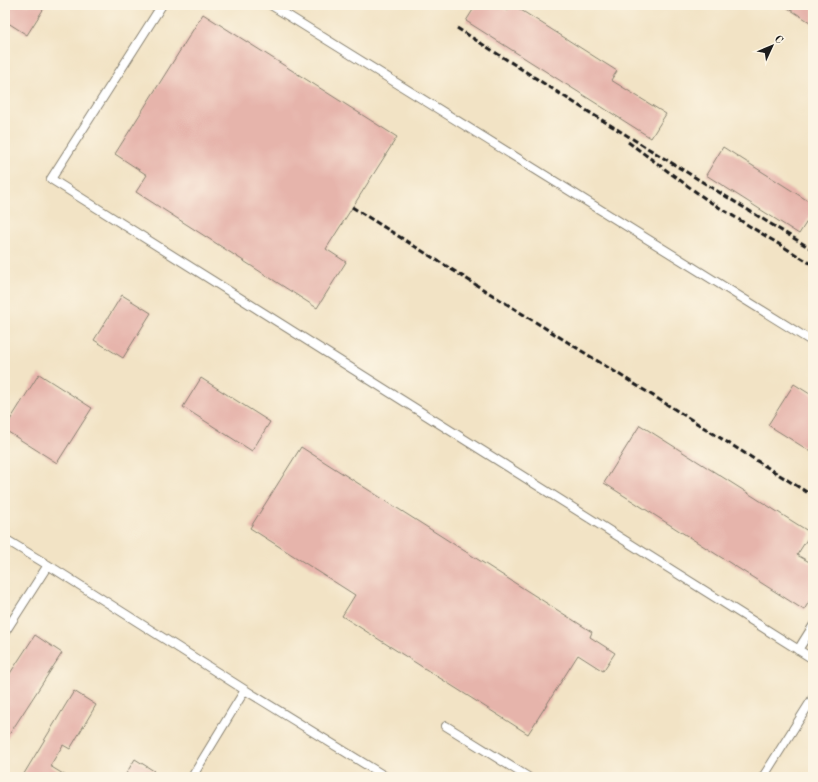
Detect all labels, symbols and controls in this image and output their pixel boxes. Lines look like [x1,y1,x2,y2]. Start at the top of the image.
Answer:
north arrow [752,26,792,66]
text: С [772,34,785,47]

